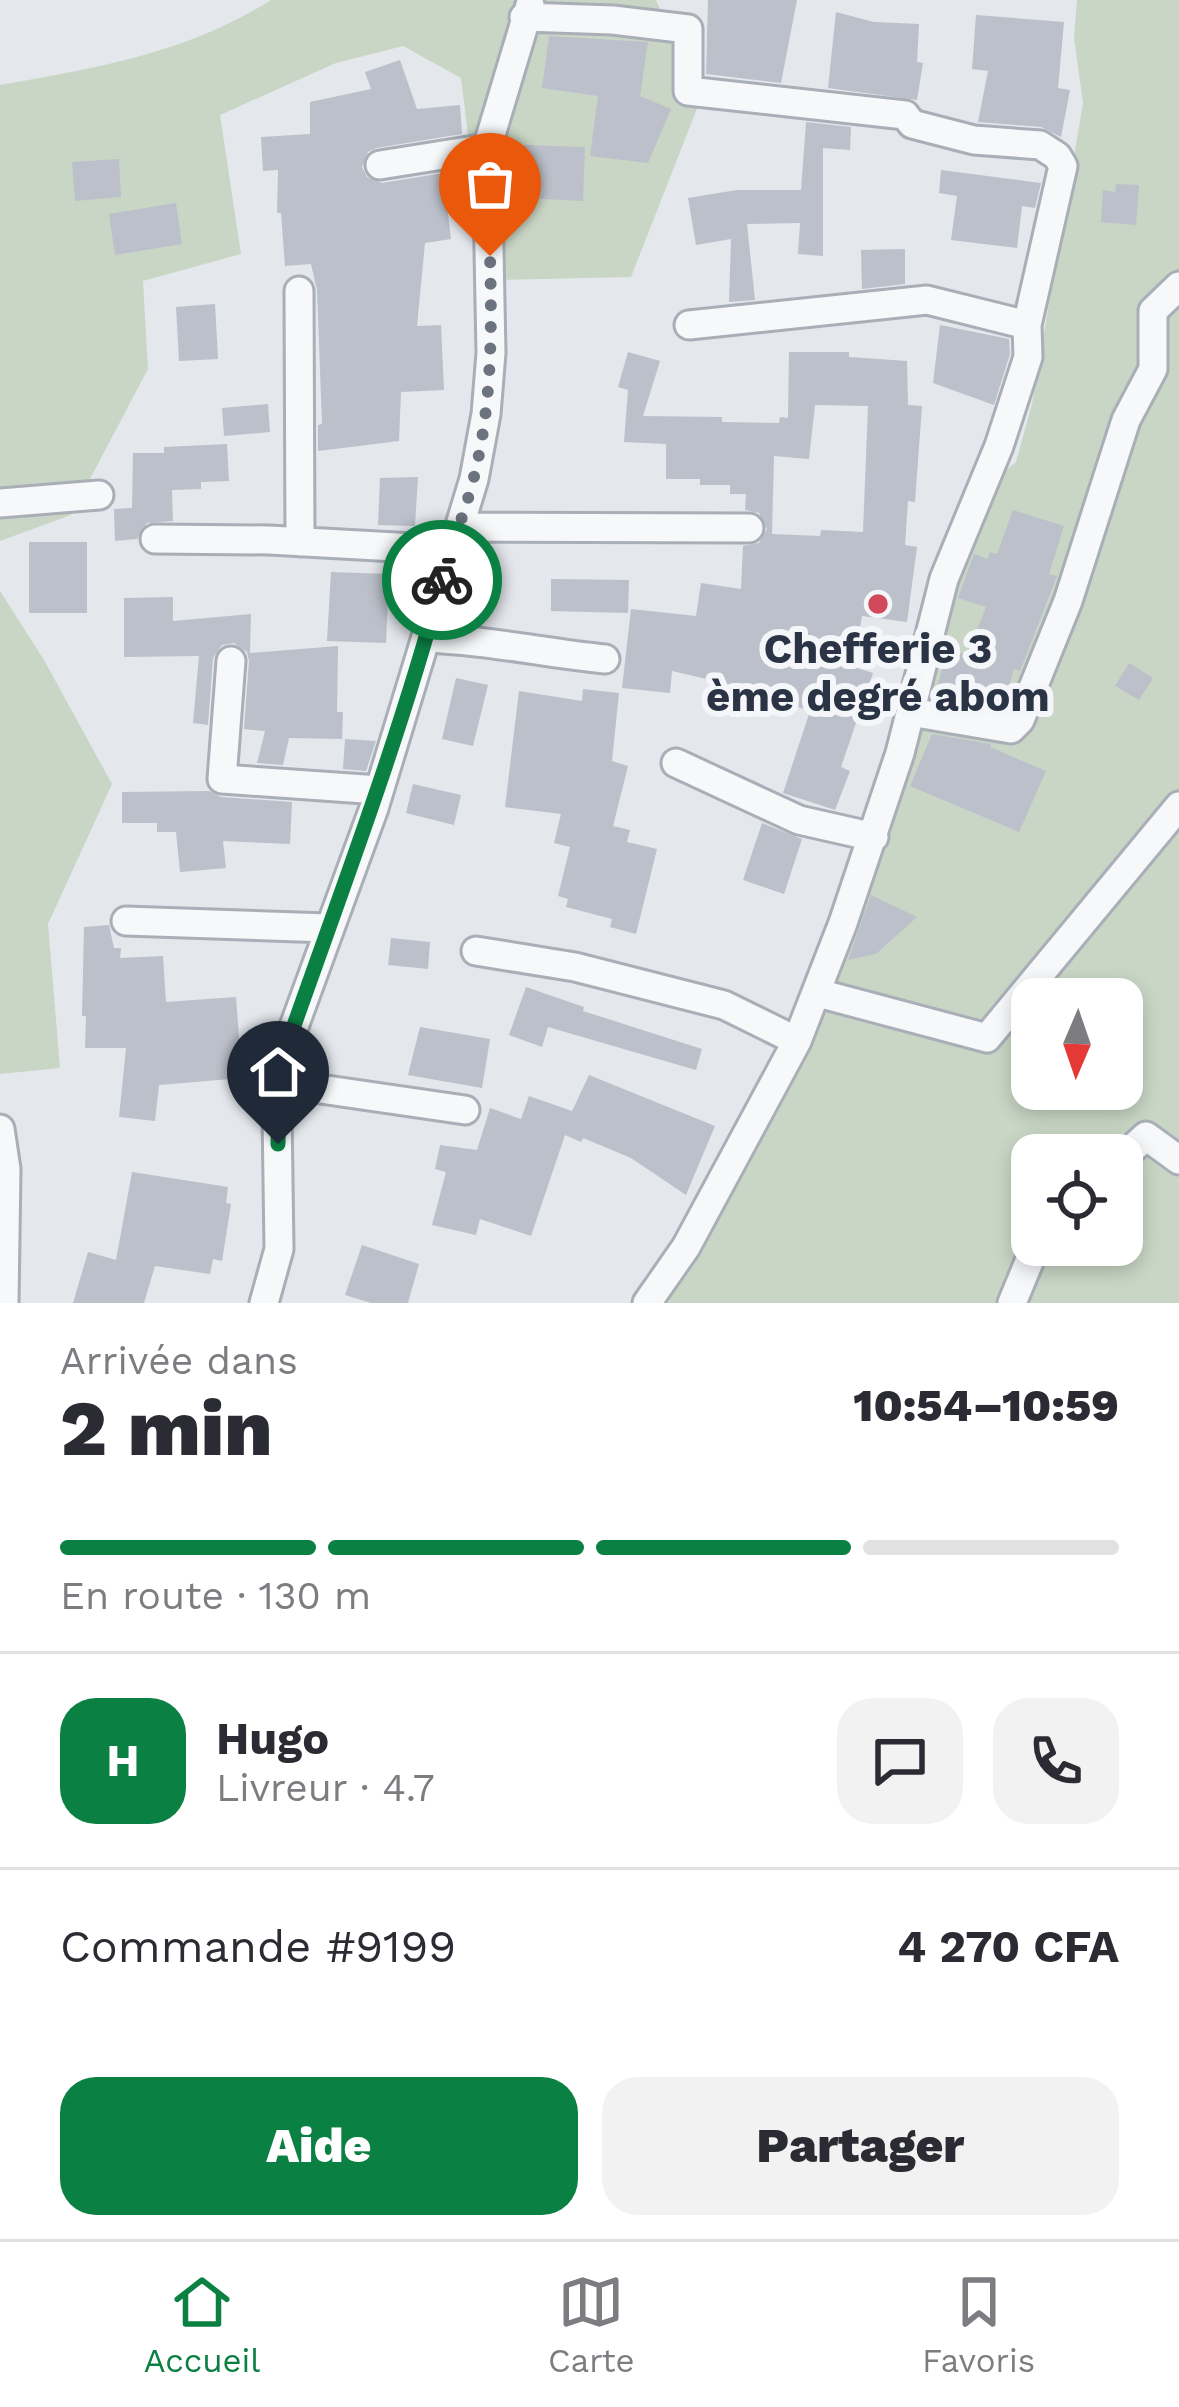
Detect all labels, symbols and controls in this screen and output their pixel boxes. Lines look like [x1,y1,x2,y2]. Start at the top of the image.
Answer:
pin [439,133,541,256]
icon: bag [457,151,523,217]
courier [382,520,502,640]
icon: bike [409,547,475,613]
marker: Chefferie 3 ème degré abom [865,591,891,617]
place label: Chefferie 3 ème degré abom [706,624,1050,721]
north arrow [1011,978,1143,1110]
map controls [1011,978,1143,1266]
pin [227,1021,329,1144]
icon: home [245,1039,311,1105]
button: locate [1011,1134,1143,1266]
text: Arrivée dans [60,1338,298,1383]
text: 10:54–10:59 [853,1379,1119,1432]
text: 2 min [60,1382,273,1474]
text: En route · 130 m [60,1573,371,1618]
button: chat [837,1698,963,1824]
button: phone [993,1698,1119,1824]
text: Hugo [216,1712,329,1765]
text: H [106,1734,140,1787]
text: Livreur · 4.7 [216,1765,435,1810]
text: Commande #9199 [60,1920,456,1973]
text: 4 270 CFA [897,1920,1119,1973]
button: Aide [60,2077,578,2215]
button: Partager [602,2077,1119,2215]
tab: Accueil [144,2269,260,2380]
tab: Carte [548,2269,635,2380]
tab: Favoris [922,2269,1035,2380]

